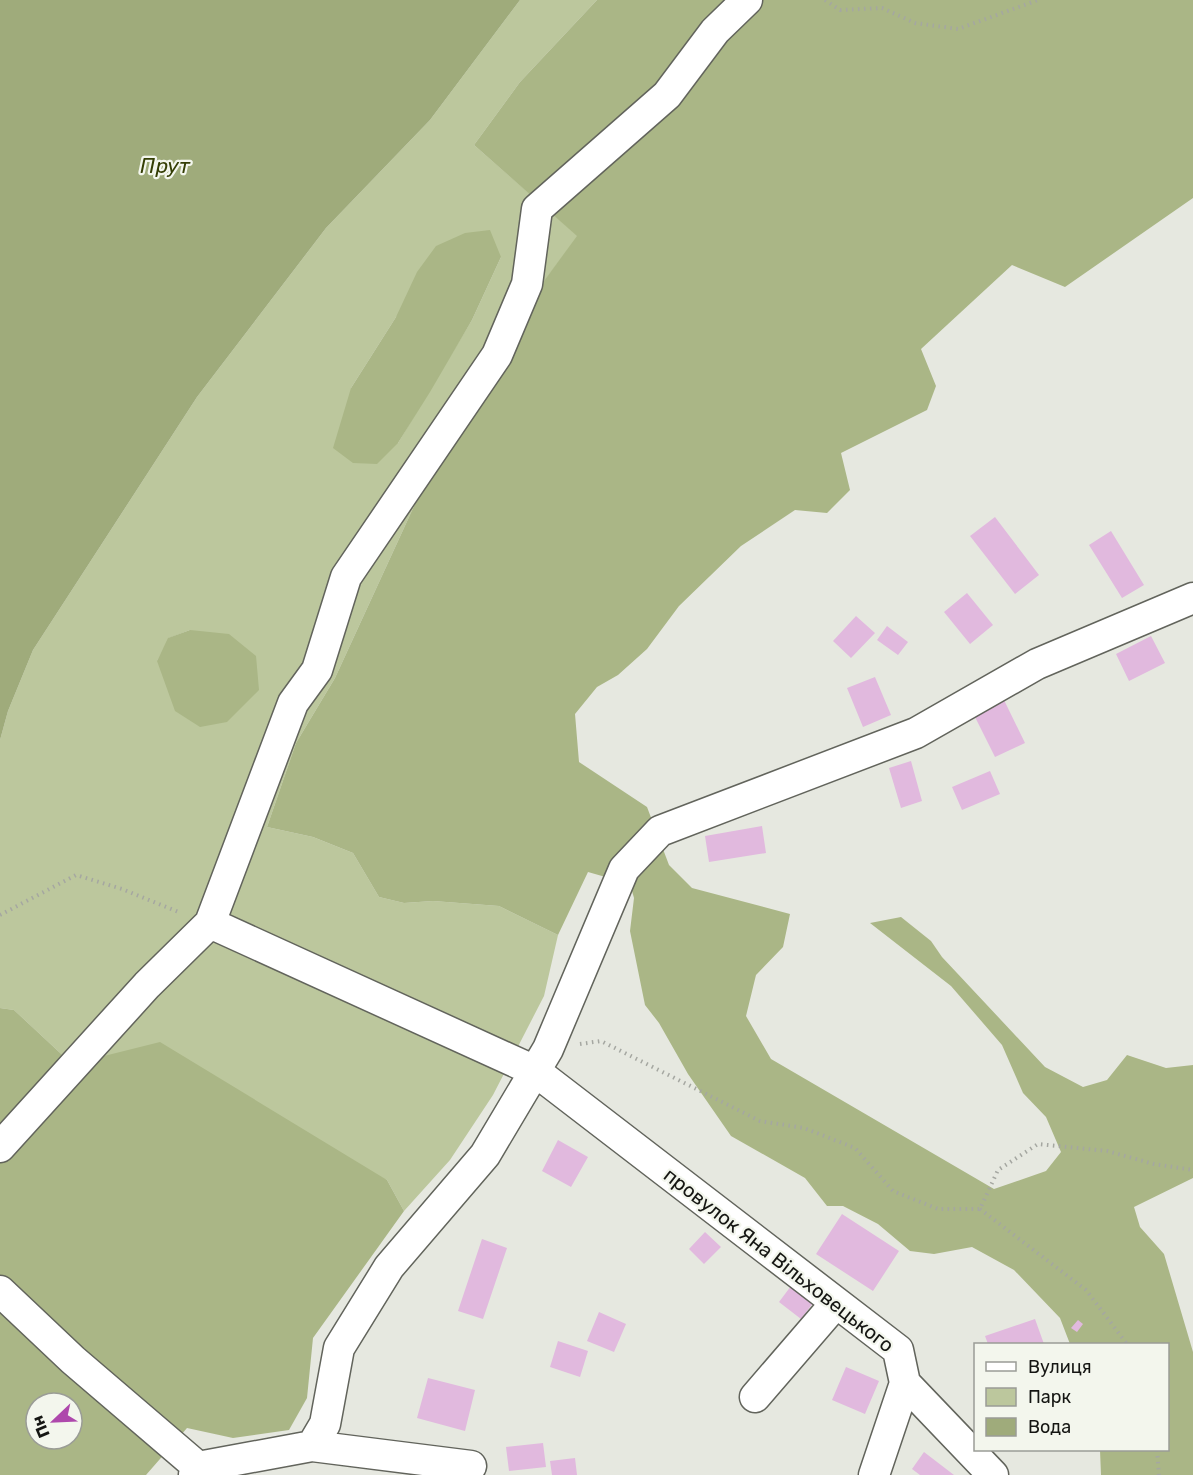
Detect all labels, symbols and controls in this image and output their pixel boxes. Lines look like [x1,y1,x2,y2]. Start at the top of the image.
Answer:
water label: Прут [140,153,191,178]
street label: провулок Яна Вільховецького [659,1163,899,1357]
legend [974,1343,1169,1451]
text: Вулиця [1028,1356,1092,1378]
text: Парк [1028,1386,1072,1408]
north arrow [24,1391,84,1451]
text: Пн [28,1413,54,1441]
text: Вода [1028,1416,1071,1438]

